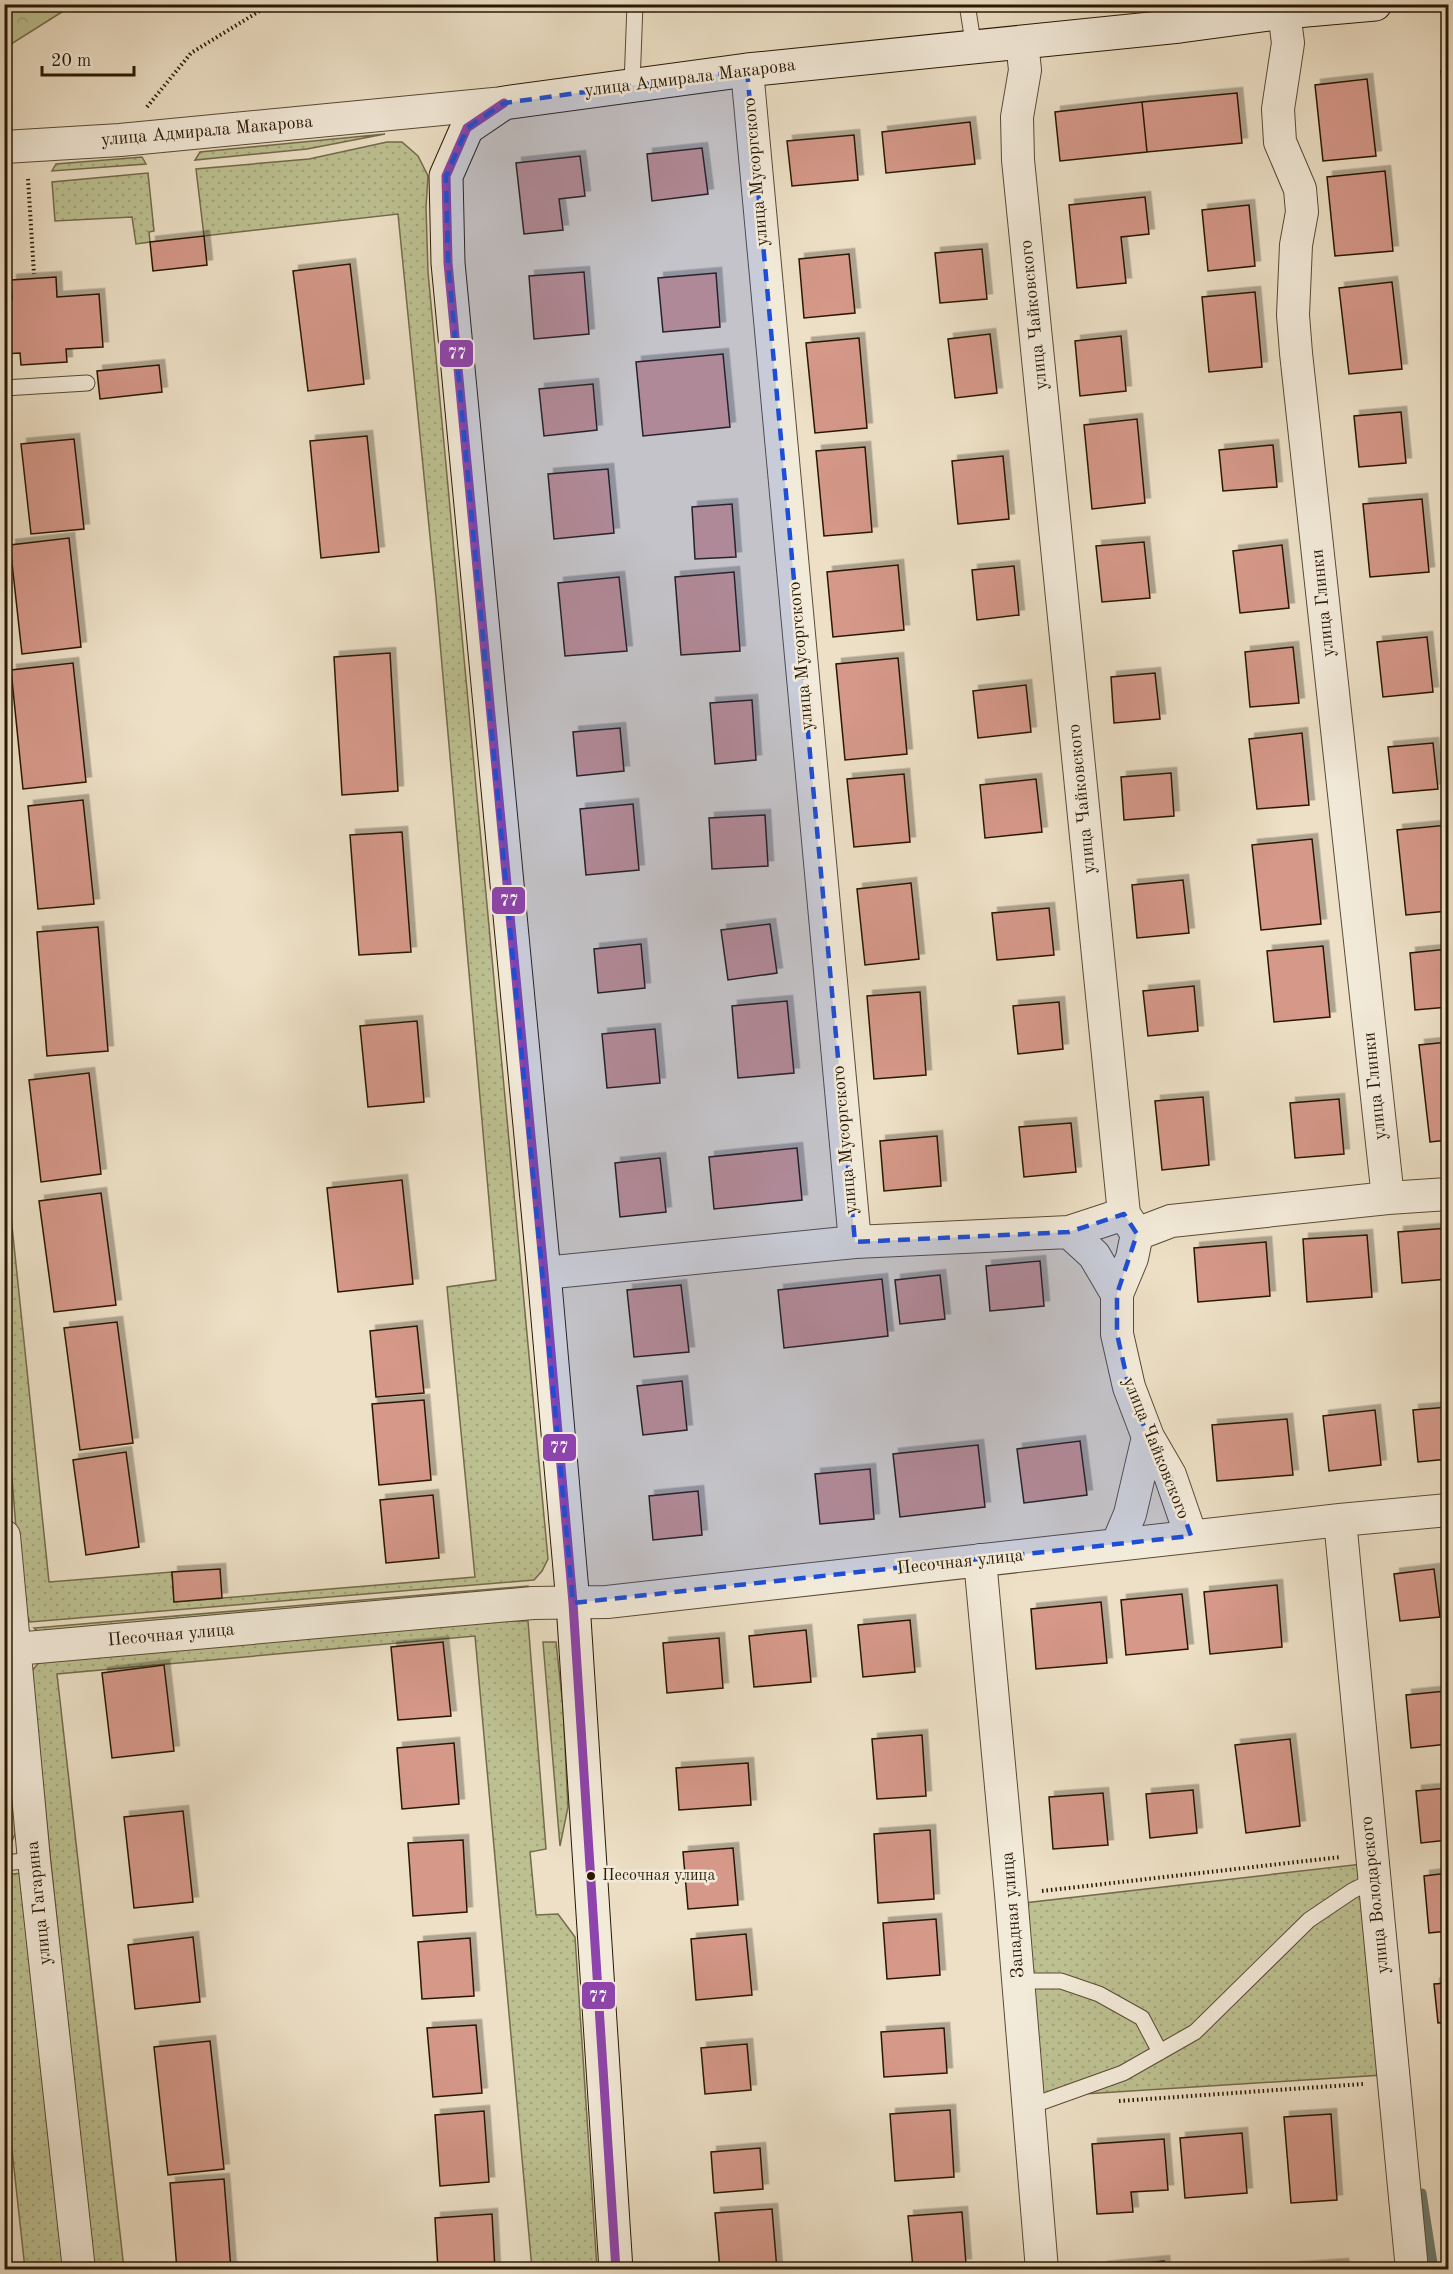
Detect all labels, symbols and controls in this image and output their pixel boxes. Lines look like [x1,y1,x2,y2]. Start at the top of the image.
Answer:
scale bar [42,39,134,77]
text: 20 m [51,52,91,70]
street label: улица Адмирала Макарова [583,56,797,100]
street label: улица Мусоргского [741,97,771,247]
street label: улица Адмирала Макарова [100,113,314,149]
street label: улица Чайковского [1017,239,1051,391]
line badge: 77 [439,339,474,368]
text: 77 [448,347,466,363]
street label: улица Глинки [1308,548,1338,658]
street label: улица Мусоргского [786,581,816,731]
street label: улица Чайковского [1065,723,1099,875]
line badge: 77 [491,886,526,915]
text: 77 [500,894,518,910]
street label: улица Глинки [1360,1031,1390,1141]
street label: улица Мусоргского [830,1065,860,1215]
street label: улица Чайковского [1119,1375,1193,1521]
line badge: 77 [542,1433,577,1462]
text: 77 [550,1441,568,1457]
street label: Песочная улица [896,1546,1024,1578]
street label: Песочная улица [107,1620,235,1650]
street label: улица Володарского [1358,1815,1392,1975]
street label: улица Гагарина [24,1840,54,1966]
street label: Западная улица [998,1851,1027,1979]
place label: Песочная улица [602,1868,715,1884]
marker: Песочная улица [585,1870,597,1882]
line badge: 77 [581,1981,616,2010]
text: 77 [589,1990,607,2006]

